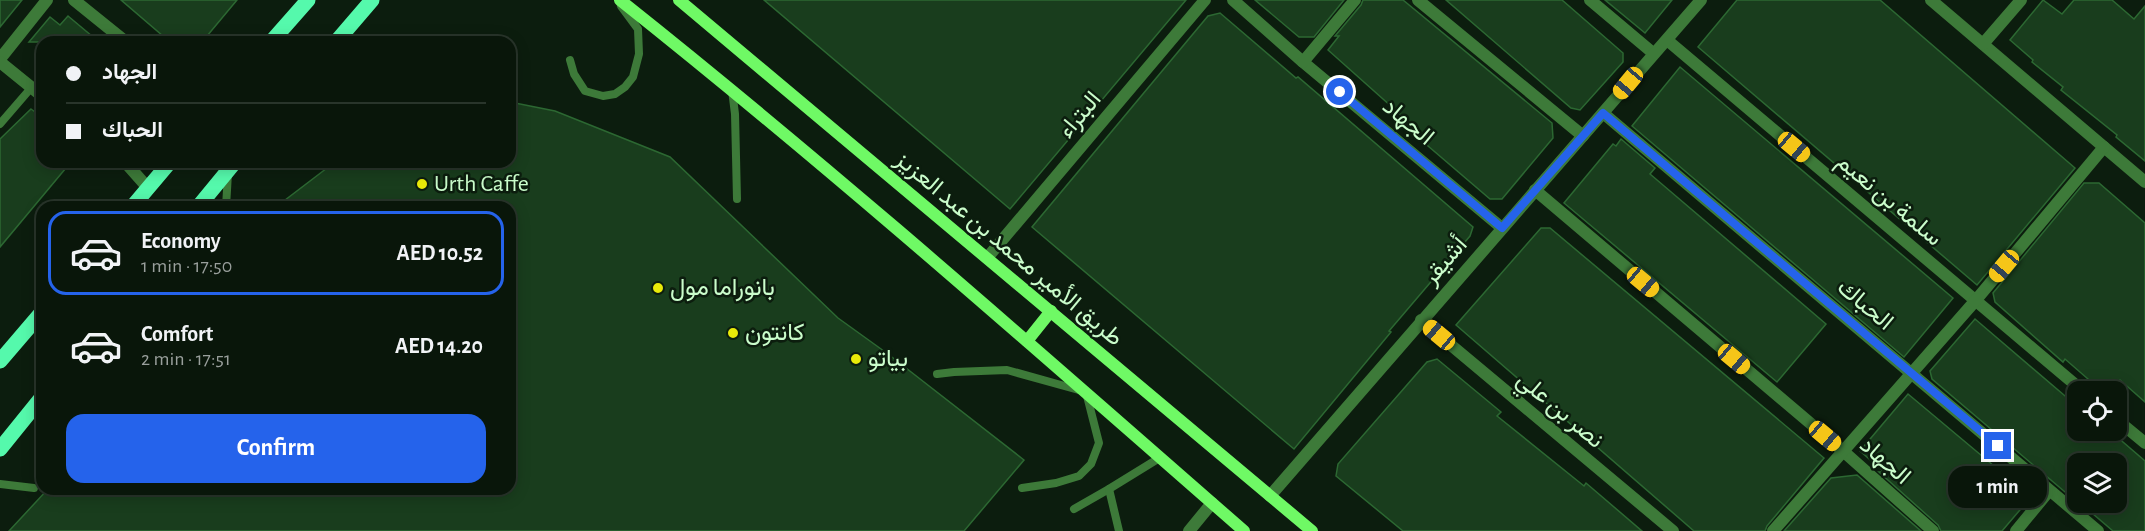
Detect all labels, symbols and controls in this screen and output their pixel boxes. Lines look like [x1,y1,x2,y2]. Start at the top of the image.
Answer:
text: الجهاد [102,61,157,83]
car [1610,63,1646,103]
route start [1326,78,1353,105]
street label: البتراء [1054,87,1108,144]
street label: الجهاد [1377,94,1438,152]
text: الحباك [102,119,163,141]
car [1774,129,1814,165]
street label: طريق الأمير محمد بن عبد العزيز [889,144,1129,352]
street label: سلمة بن نعيم [1830,149,1946,253]
place label: Urth Caffe [434,172,529,196]
marker: Urth Caffe [415,177,429,191]
icon: car [69,226,123,280]
text: Economy [141,230,221,252]
street label: أشيقر [1415,230,1474,291]
text: AED 10.52 [397,242,483,264]
car [1986,246,2022,286]
text: 1 min · 17:50 [141,256,232,276]
car [1623,264,1663,300]
street label: الحباك [1832,275,1897,336]
place label: بانوراما مول [670,276,775,302]
marker: بانوراما مول [651,281,665,295]
car [1419,317,1459,353]
icon: car [69,319,123,373]
place label: كانتون [745,321,804,347]
text: Comfort [141,323,213,345]
marker: كانتون [726,326,740,340]
text: AED 14.20 [395,335,483,357]
car [1714,341,1754,377]
place label: بياتو [868,347,908,373]
text: 2 min · 17:51 [141,349,231,369]
marker: بياتو [849,352,863,366]
street label: نصر بن علي [1508,367,1608,457]
map controls [2067,381,2127,513]
button: locate [2067,381,2127,441]
button: Confirm [66,414,486,483]
car [1805,418,1845,454]
route end [1984,432,2011,459]
street label: الجهاد [1854,433,1915,491]
button: layers [2067,453,2127,513]
callout: 1 min [1948,467,2048,509]
text: 1 min [1976,477,2019,497]

